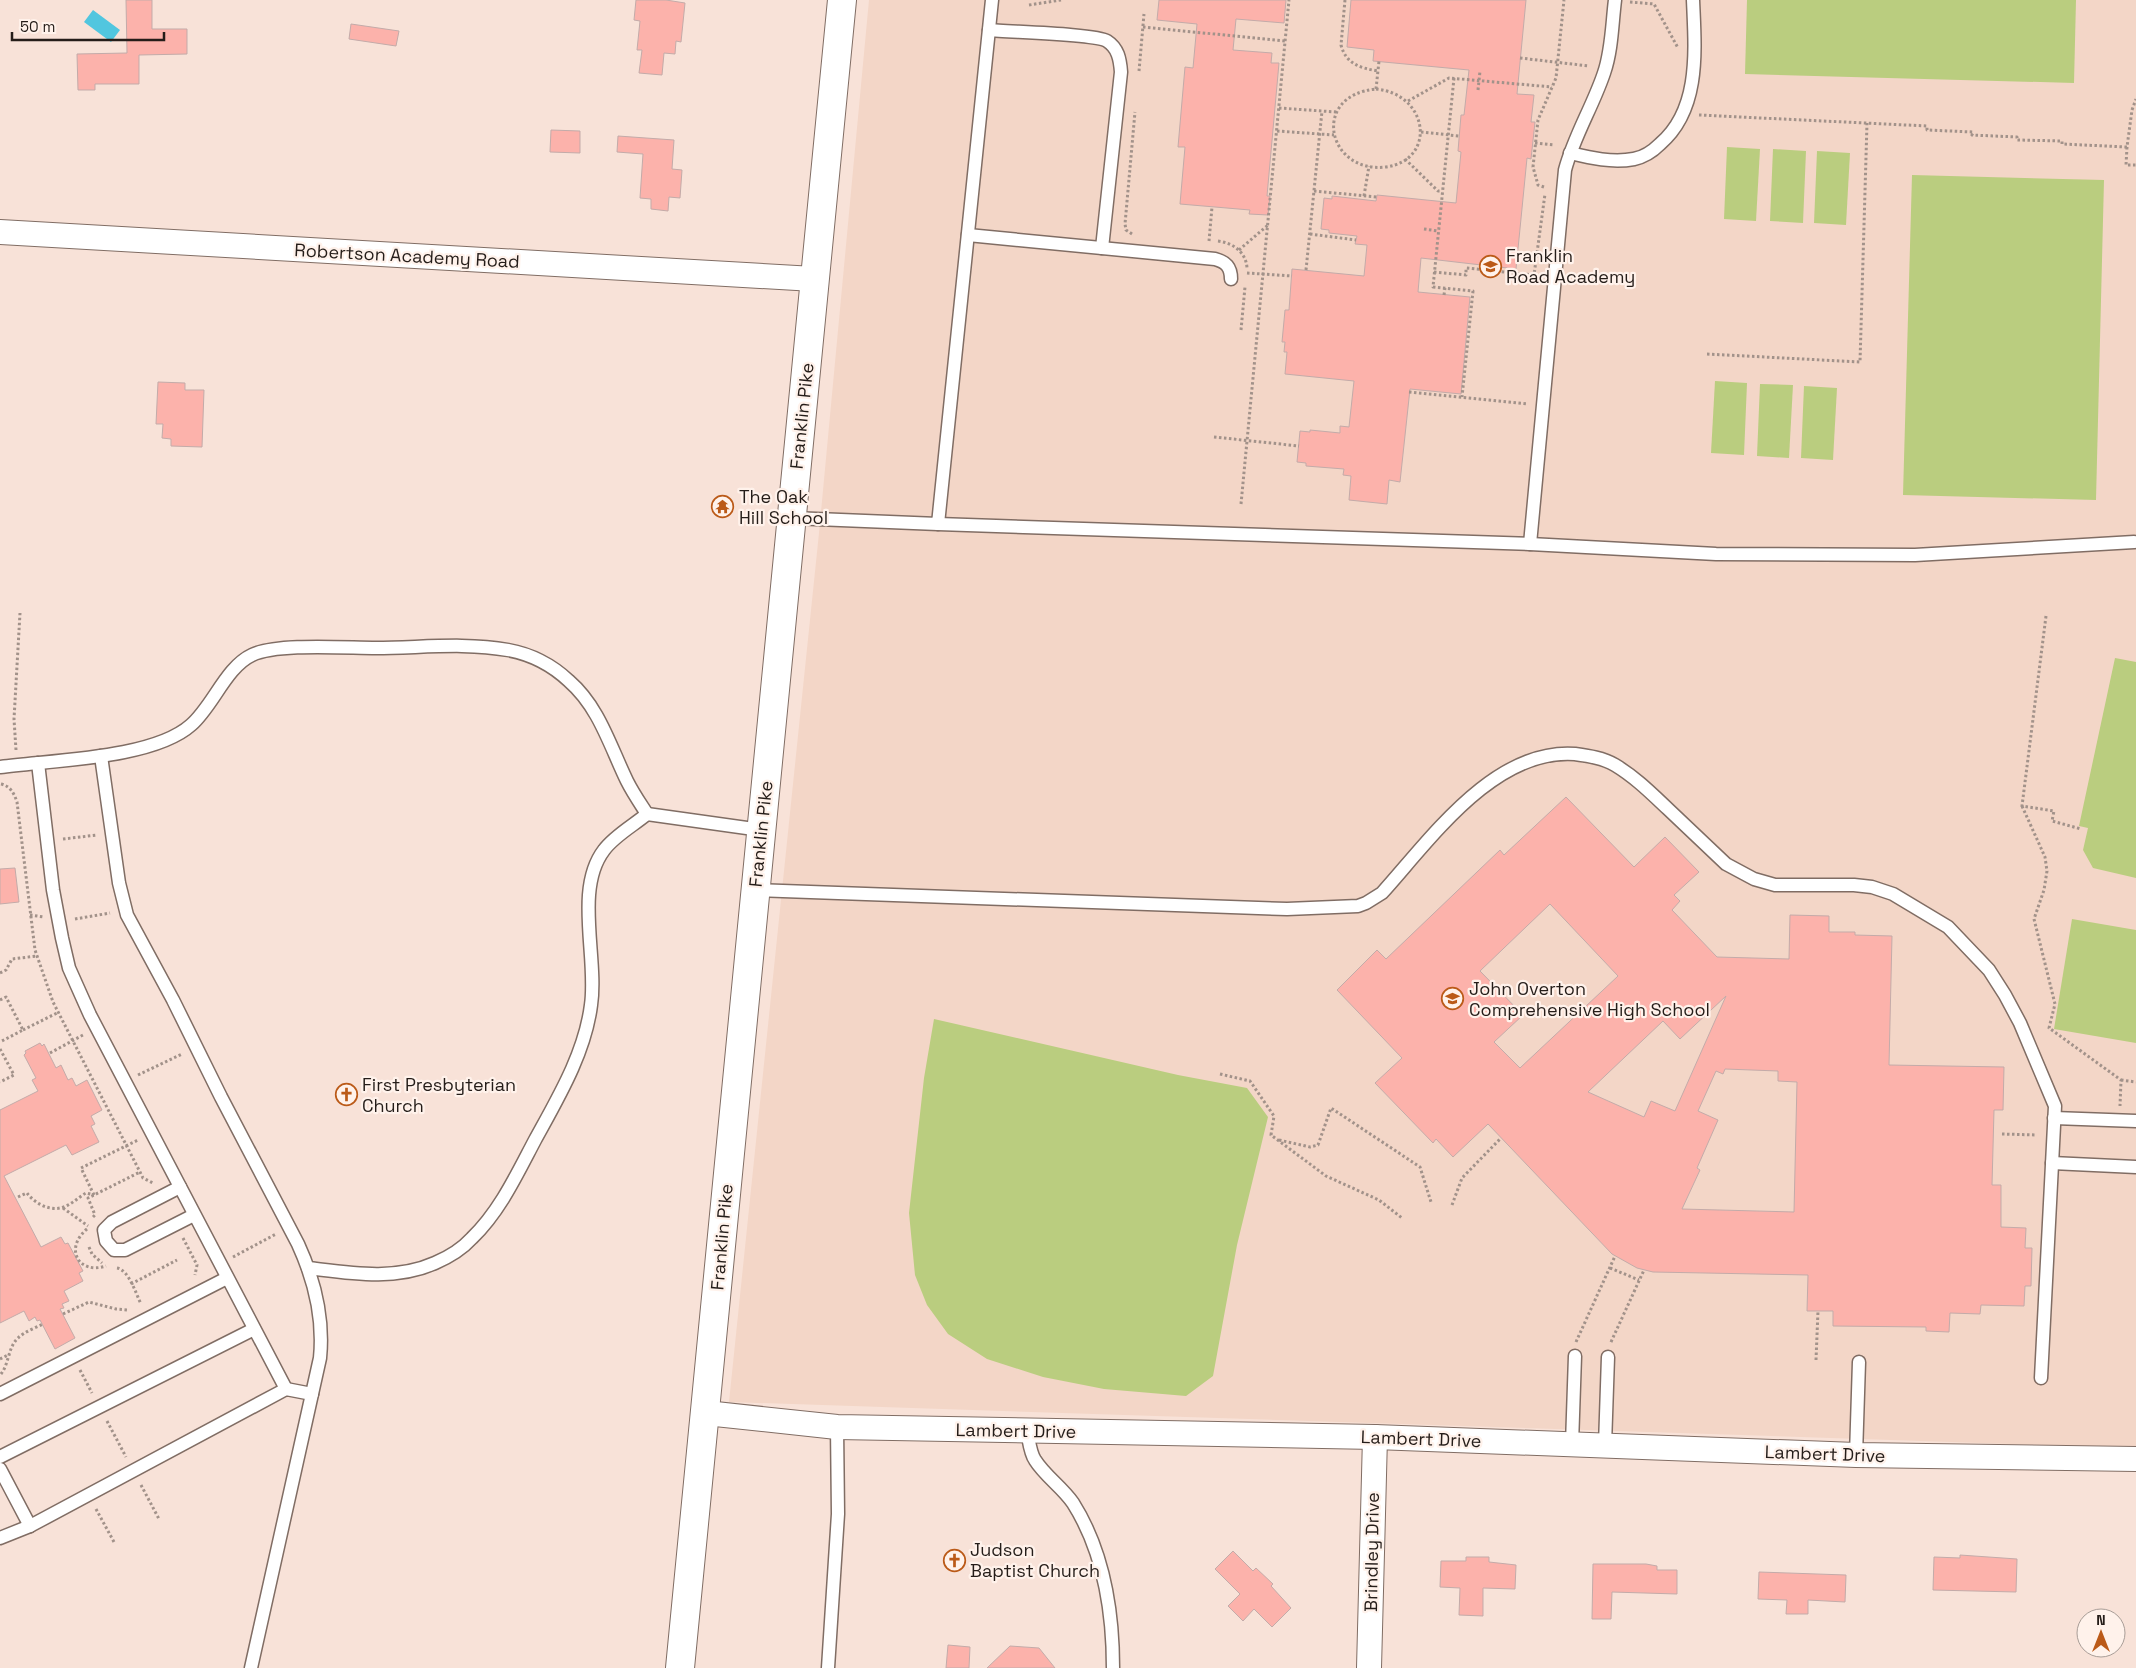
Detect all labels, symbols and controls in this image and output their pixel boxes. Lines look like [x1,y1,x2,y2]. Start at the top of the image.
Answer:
scale bar [12,10,165,42]
text: 50 m [20,17,55,36]
street label: Robertson Academy Road [294,238,520,273]
place label: Franklin Road Academy [1506,244,1635,288]
school or university icon: Franklin Road Academy [1478,254,1502,278]
street label: Franklin Pike [784,362,819,470]
place label: The Oak Hill School [739,485,828,529]
temple icon: The Oak Hill School [711,495,735,519]
street label: Franklin Pike [743,780,778,888]
place label: John Overton Comprehensive High School [1469,977,1710,1021]
school or university icon: John Overton Comprehensive High School [1441,987,1465,1011]
place label: First Presbyterian Church [362,1073,516,1117]
church icon: First Presbyterian Church [334,1083,358,1107]
street label: Franklin Pike [705,1183,738,1291]
street label: Lambert Drive [955,1418,1077,1443]
street label: Lambert Drive [1360,1425,1482,1452]
street label: Lambert Drive [1764,1440,1886,1467]
street label: Brindley Drive [1359,1492,1384,1612]
place label: Judson Baptist Church [970,1538,1100,1582]
church icon: Judson Baptist Church [942,1548,966,1572]
north arrow [2076,1608,2126,1658]
text: N [2096,1611,2106,1629]

